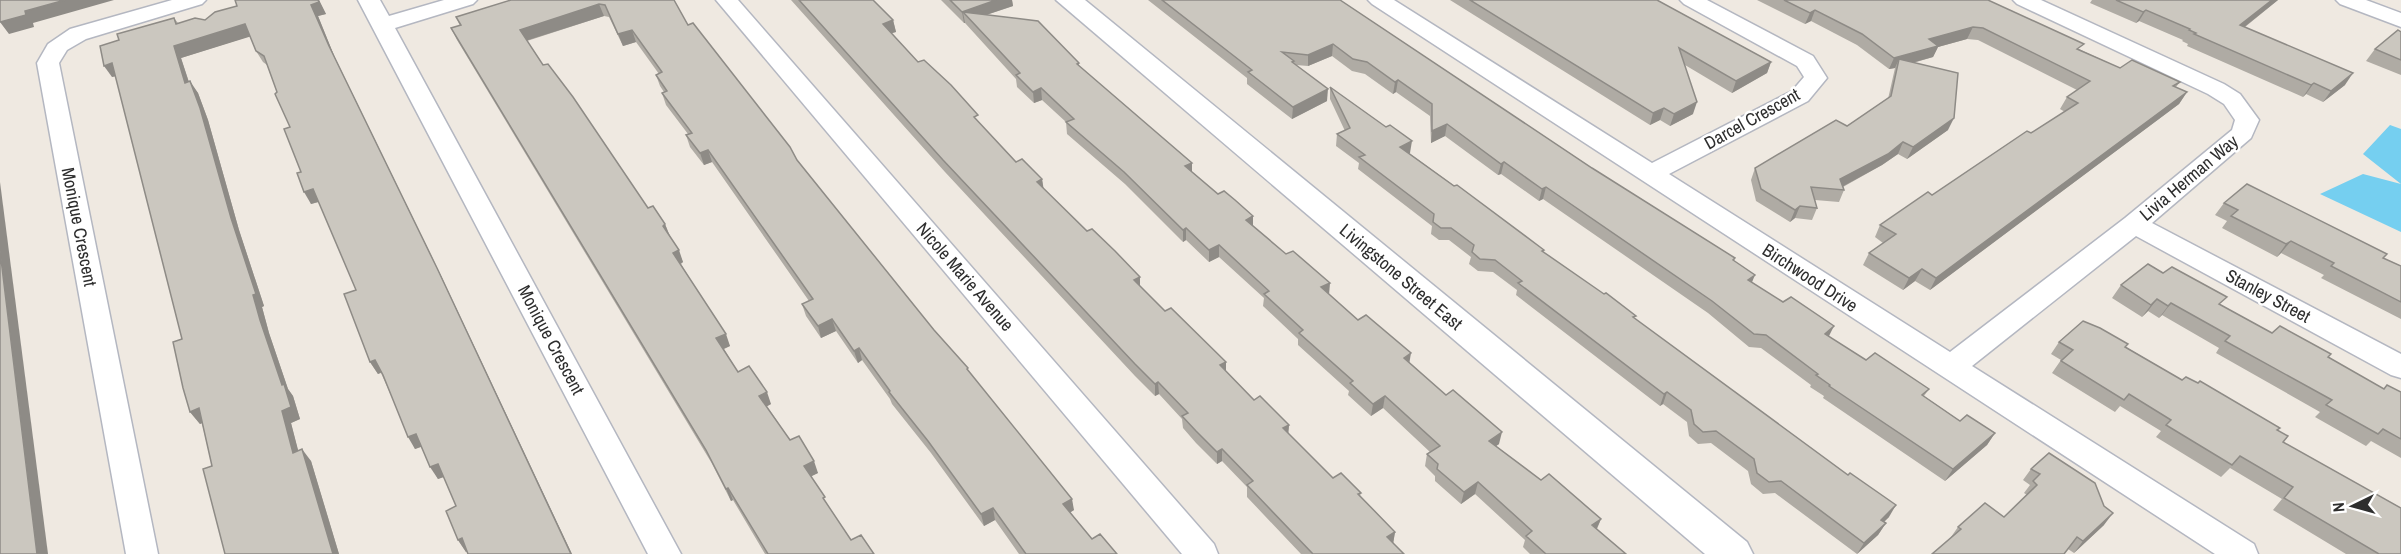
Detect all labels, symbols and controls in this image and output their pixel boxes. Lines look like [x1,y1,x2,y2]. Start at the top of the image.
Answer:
street label: Darcel Crescent [1699,82,1804,155]
street label: Livia Herman Way [2134,129,2244,226]
street label: Monique Crescent [56,165,103,288]
street label: Nicole Marie Avenue [911,217,1020,336]
street label: Livingstone Street East [1335,218,1468,336]
street label: Birchwood Drive [1758,237,1863,318]
street label: Stanley Street [2221,263,2315,328]
street label: Monique Crescent [512,281,591,399]
north arrow [2323,476,2383,536]
text: N [2327,502,2349,513]

